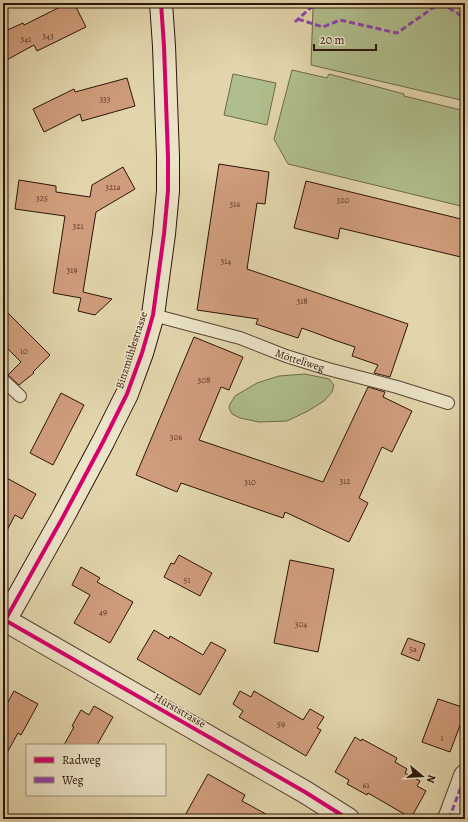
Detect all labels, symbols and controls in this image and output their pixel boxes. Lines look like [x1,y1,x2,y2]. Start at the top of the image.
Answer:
scale bar [314,26,376,52]
house number: 343 [42,30,54,42]
text: 20 m [320,32,344,48]
house number: 341 [21,33,31,45]
house number: 333 [99,93,111,105]
house number: 321a [105,181,121,193]
house number: 325 [36,192,48,204]
house number: 320 [337,194,350,206]
house number: 316 [230,198,240,210]
house number: 321 [72,220,84,232]
house number: 314 [221,255,231,267]
house number: 319 [67,264,77,276]
house number: 318 [296,295,308,307]
street label: Binzmühlestrasse [112,310,151,391]
house number: 10 [20,345,28,357]
street label: Mötteliweg [273,346,327,376]
house number: 308 [198,374,210,386]
house number: 306 [170,431,182,443]
house number: 312 [339,475,351,487]
house number: 310 [244,476,256,488]
house number: 51 [184,574,190,586]
house number: 49 [99,606,107,618]
house number: 304 [295,618,307,630]
house number: 5a [409,643,418,655]
street label: Hürststrasse [151,690,208,731]
house number: 59 [277,718,285,730]
house number: 1 [440,732,444,744]
legend [26,744,166,796]
text: Radweg [62,752,101,768]
north arrow [402,756,442,796]
text: Weg [61,772,84,788]
text: N [423,773,439,785]
house number: 61 [362,779,370,791]

